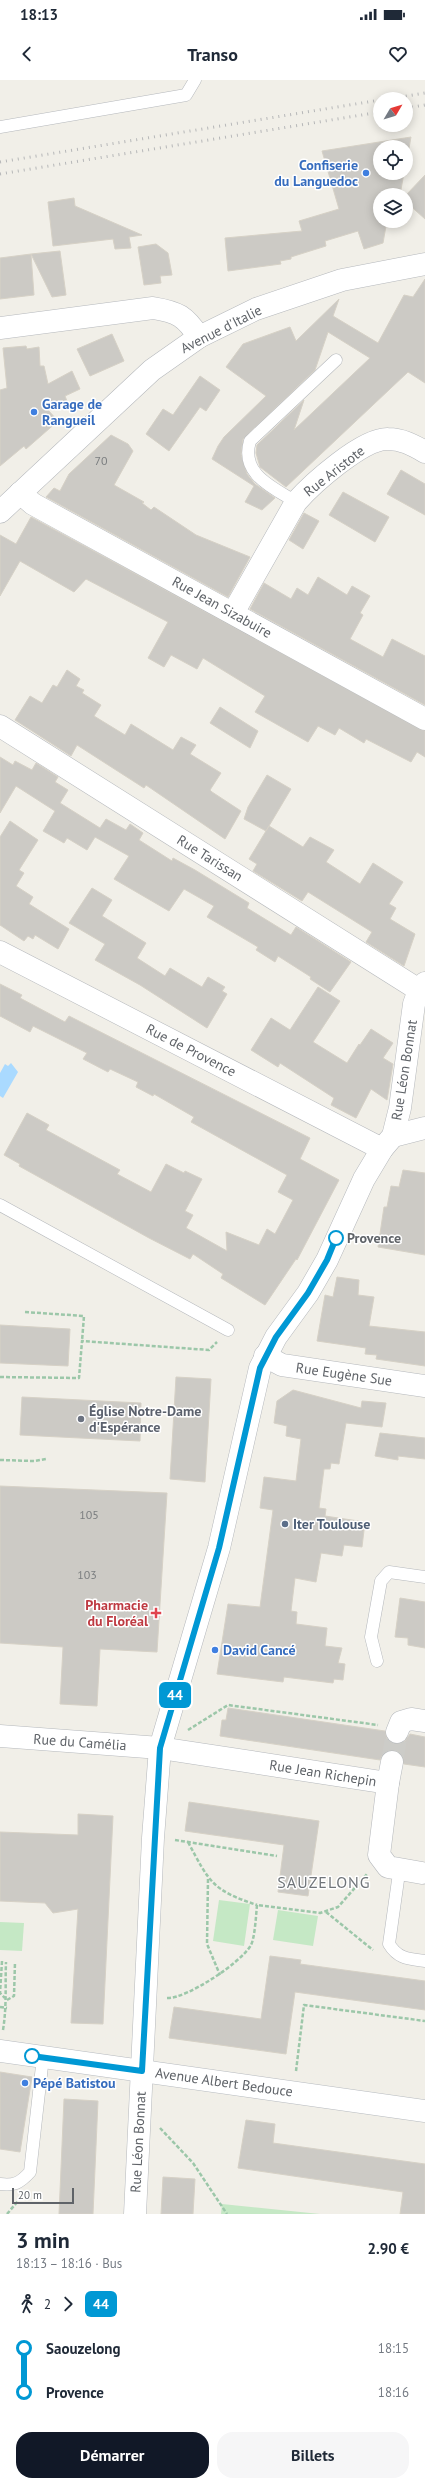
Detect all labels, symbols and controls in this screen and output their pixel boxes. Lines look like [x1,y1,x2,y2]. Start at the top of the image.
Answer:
text: 18:13 [20,5,58,24]
icon: back [16,43,38,65]
text: Transo [187,43,238,66]
icon: heart [387,43,409,65]
north arrow [373,92,413,132]
map controls [373,92,413,228]
button: locate [373,140,413,180]
place label: Confiserie du Languedoc [274,156,358,190]
marker: Confiserie du Languedoc [361,168,371,178]
button: layers [373,188,413,228]
street label: Avenue d'Italie [177,301,265,357]
place label: Garage de Rangueil [42,395,102,429]
marker: Garage de Rangueil [29,407,39,417]
street label: Rue Aristote [300,442,368,500]
house number: 70 [94,453,108,468]
street label: Rue Jean Sizabuire [169,572,275,642]
street label: Rue Tarissan [174,831,246,885]
street label: Rue Léon Bonnat [387,1018,421,1122]
street label: Rue de Provence [143,1020,239,1080]
place label: Provence [347,1229,401,1247]
marker: Provence [328,1230,344,1246]
street label: Rue Eugène Sue [295,1358,393,1390]
place label: Église Notre-Dame d'Espérance [89,1402,201,1436]
marker: Église Notre-Dame d'Espérance [76,1414,86,1424]
house number: 105 [79,1507,99,1522]
place label: Iter Toulouse [293,1515,370,1533]
marker: Iter Toulouse [280,1519,290,1529]
house number: 103 [77,1567,97,1582]
place label: Pharmacie du Floréal [85,1596,149,1630]
marker: Pharmacie du Floréal [151,1608,161,1618]
place label: David Cancé [223,1641,296,1659]
marker: David Cancé [210,1645,220,1655]
line badge: 44 [157,1682,193,1708]
text: 44 [167,1686,183,1704]
street label: Rue du Camélia [33,1730,127,1754]
street label: Rue Jean Richepin [268,1756,378,1790]
district label: SAUZELONG [277,1872,371,1892]
unlabelled marker [24,2048,40,2064]
street label: Avenue Albert Bedouce [154,2063,294,2101]
place label: Pépé Batistou [33,2074,115,2092]
marker: Pépé Batistou [20,2078,30,2088]
street label: Rue Léon Bonnat [126,2091,150,2193]
scale bar [12,2186,74,2205]
text: 20 m [18,2188,42,2202]
text: 3 min [16,2226,70,2254]
text: 2.90 € [367,2239,409,2258]
text: 18:13 – 18:16 · Bus [16,2255,122,2272]
icon: walk [16,2293,38,2315]
icon: forward [57,2293,79,2315]
text: 44 [93,2295,109,2313]
text: 2 [44,2296,51,2313]
text: Saouzelong [46,2339,121,2358]
text: 18:15 [378,2340,409,2357]
text: Provence [46,2383,104,2402]
text: 18:16 [378,2384,409,2401]
button: Démarrer [16,2432,209,2478]
button: Billets [217,2432,409,2478]

